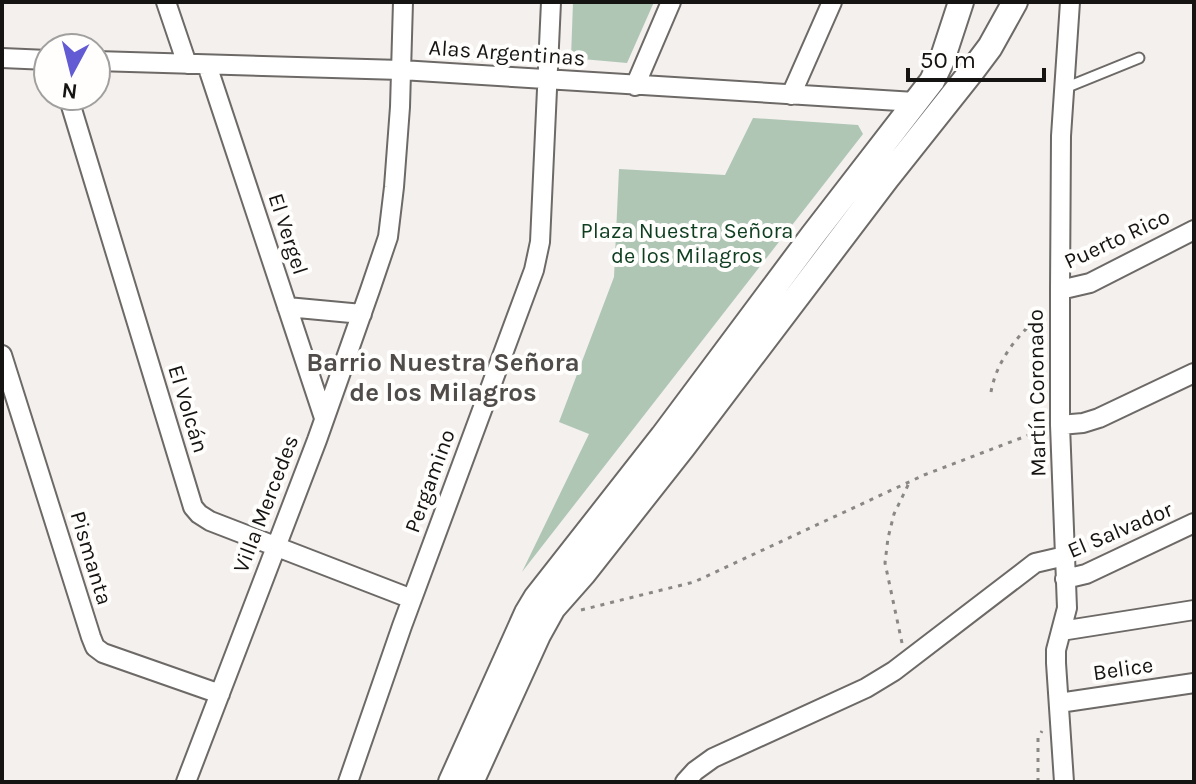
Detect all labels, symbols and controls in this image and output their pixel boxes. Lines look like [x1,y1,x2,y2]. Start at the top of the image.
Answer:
north arrow [32,32,112,112]
scale bar [908,32,1044,82]
street label: Alas Argentinas [428,35,586,71]
text: 50 m [920,46,976,74]
text: N [60,77,79,105]
street label: El Vergel [263,190,313,278]
street label: Puerto Rico [1060,203,1174,275]
park label: Plaza Nuestra Señora de los Milagros [581,218,793,269]
street label: Martín Coronado [1023,309,1051,477]
district label: Barrio Nuestra Señora de los Milagros [306,347,580,408]
street label: El Volcán [162,362,214,456]
street label: Pergamino [399,426,461,536]
street label: Villa Mercedes [228,432,304,576]
street label: El Salvador [1064,496,1176,564]
street label: Pismanta [64,508,118,608]
street label: Belice [1091,652,1155,686]

